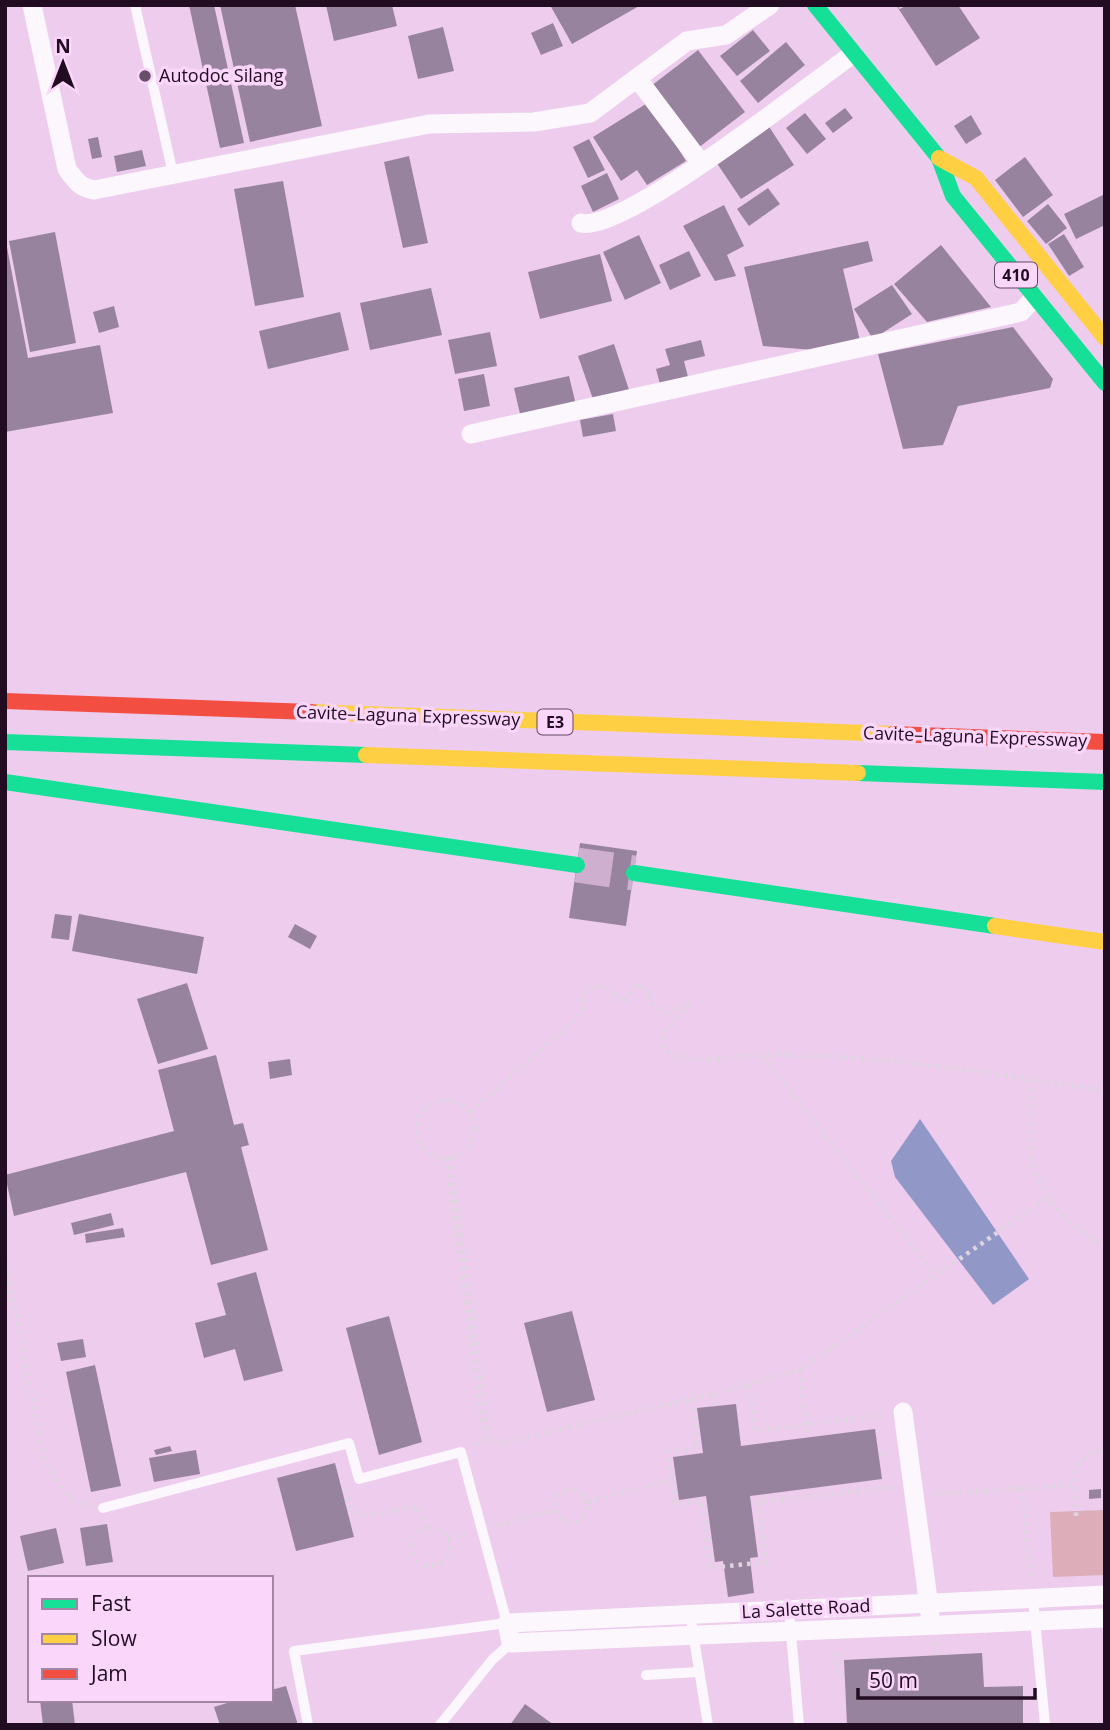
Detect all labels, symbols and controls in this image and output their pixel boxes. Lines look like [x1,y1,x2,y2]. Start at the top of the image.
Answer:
north arrow [28,28,98,98]
text: N [55,33,71,59]
place label: Autodoc Silang [159,63,284,87]
marker: Autodoc Silang [137,68,153,84]
road number: 410 [995,262,1037,288]
street label: Cavite–Laguna Expressway [296,699,522,731]
road number: E3 [538,709,572,734]
street label: Cavite–Laguna Expressway [863,720,1089,752]
legend [28,1576,273,1702]
text: Fast [91,1589,131,1617]
street label: La Salette Road [741,1593,871,1623]
text: Slow [91,1624,137,1652]
scale bar [858,1656,1035,1700]
text: Jam [89,1659,128,1687]
text: 50 m [869,1666,918,1694]

